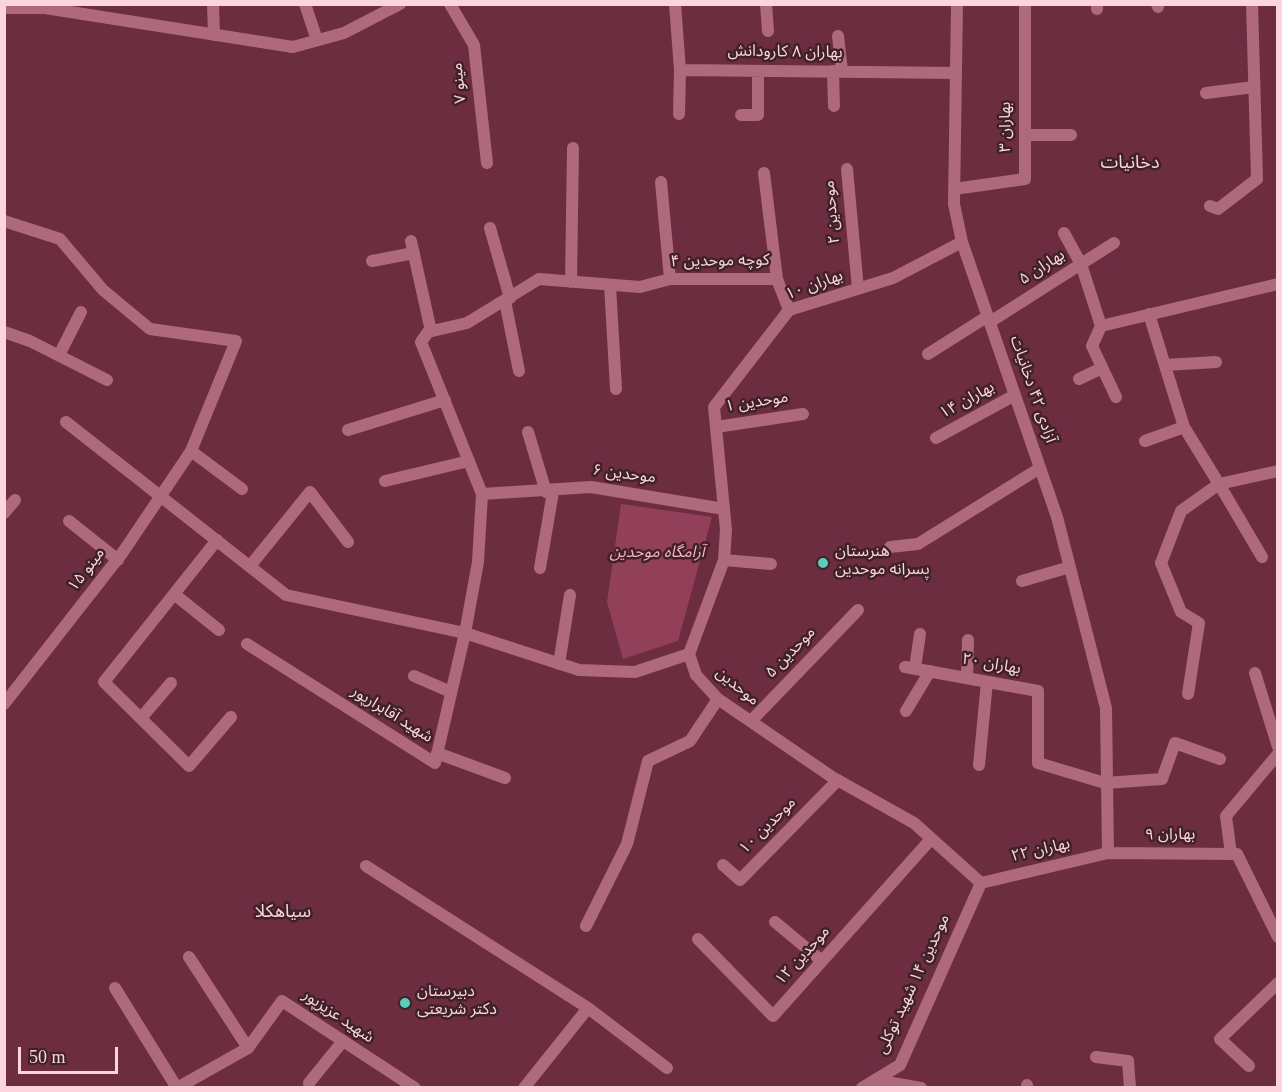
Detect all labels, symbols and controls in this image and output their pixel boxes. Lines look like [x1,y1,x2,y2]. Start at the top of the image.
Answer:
street label: بهاران ۸ کارودانش [727,43,843,65]
street label: مینو ۷ [449,62,473,104]
street label: بهاران ۳ [998,102,1018,152]
district label: دخانیات [1100,154,1160,176]
street label: موحدین ۲ [822,179,846,245]
street label: بهاران ۵ [1017,247,1069,291]
street label: کوچه موحدین ۴ [670,253,770,273]
street label: بهاران ۱۰ [784,268,846,306]
street label: آزادی ۴۲ دخانیات [1004,334,1058,446]
street label: بهاران ۱۴ [937,379,999,425]
street label: موحدین ۱ [724,390,790,418]
street label: موحدین ۶ [591,463,657,489]
place label: هنرستان پسرانه موحدین [835,544,930,582]
street label: مینو ۱۵ [65,545,111,597]
park label: آرامگاه موحدین [609,545,705,565]
marker: هنرستان پسرانه موحدین [816,556,830,570]
street label: موحدین ۵ [763,624,821,684]
street label: بهاران ۲۰ [960,651,1022,681]
street label: موحدین [710,665,762,711]
street label: شهید آقابرارپور [347,683,435,749]
street label: موحدین ۱۰ [736,794,802,860]
street label: بهاران ۹ [1145,827,1195,847]
street label: بهاران ۲۲ [1010,836,1072,868]
district label: سیاهکلا [255,903,311,925]
street label: موحدین ۱۴ شهید توکلی [874,912,956,1058]
street label: موحدین ۱۲ [773,924,835,990]
place label: دبیرستان دکتر شریعتی [417,984,497,1022]
street label: شهید عزیزپور [298,987,376,1049]
marker: دبیرستان دکتر شریعتی [398,996,412,1010]
scale bar [21,1035,122,1073]
text: 50 m [29,1047,66,1067]

